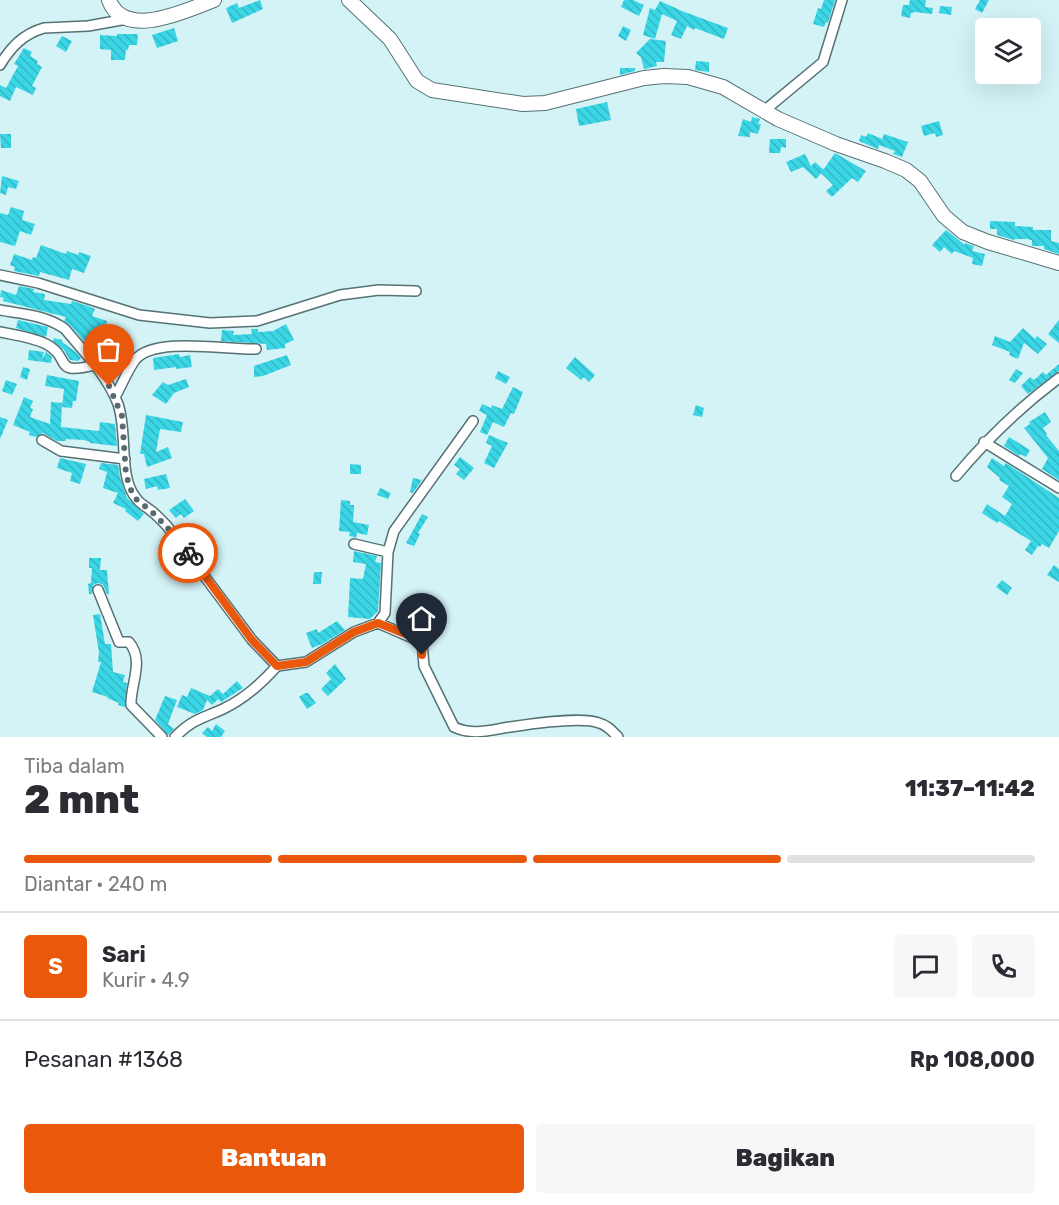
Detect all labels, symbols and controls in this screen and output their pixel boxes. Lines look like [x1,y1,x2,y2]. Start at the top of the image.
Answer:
map controls [975,18,1041,84]
button: layers [975,18,1041,84]
pin [83,324,134,386]
icon: bag [92,333,125,366]
courier [158,523,218,583]
icon: bike [172,537,205,570]
pin [396,593,447,655]
icon: home [405,602,438,635]
text: Tiba dalam [24,754,125,778]
text: 11:37–11:42 [905,775,1035,802]
text: 2 mnt [24,777,139,823]
text: Diantar · 240 m [24,872,167,896]
button: chat [894,935,957,998]
button: phone [972,935,1035,998]
text: Sari [102,941,146,968]
text: S [48,953,63,980]
text: Kurir · 4.9 [102,968,190,992]
text: Pesanan #1368 [24,1046,183,1073]
text: Rp 108,000 [910,1046,1035,1073]
button: Bantuan [24,1124,524,1193]
button: Bagikan [536,1124,1035,1193]

